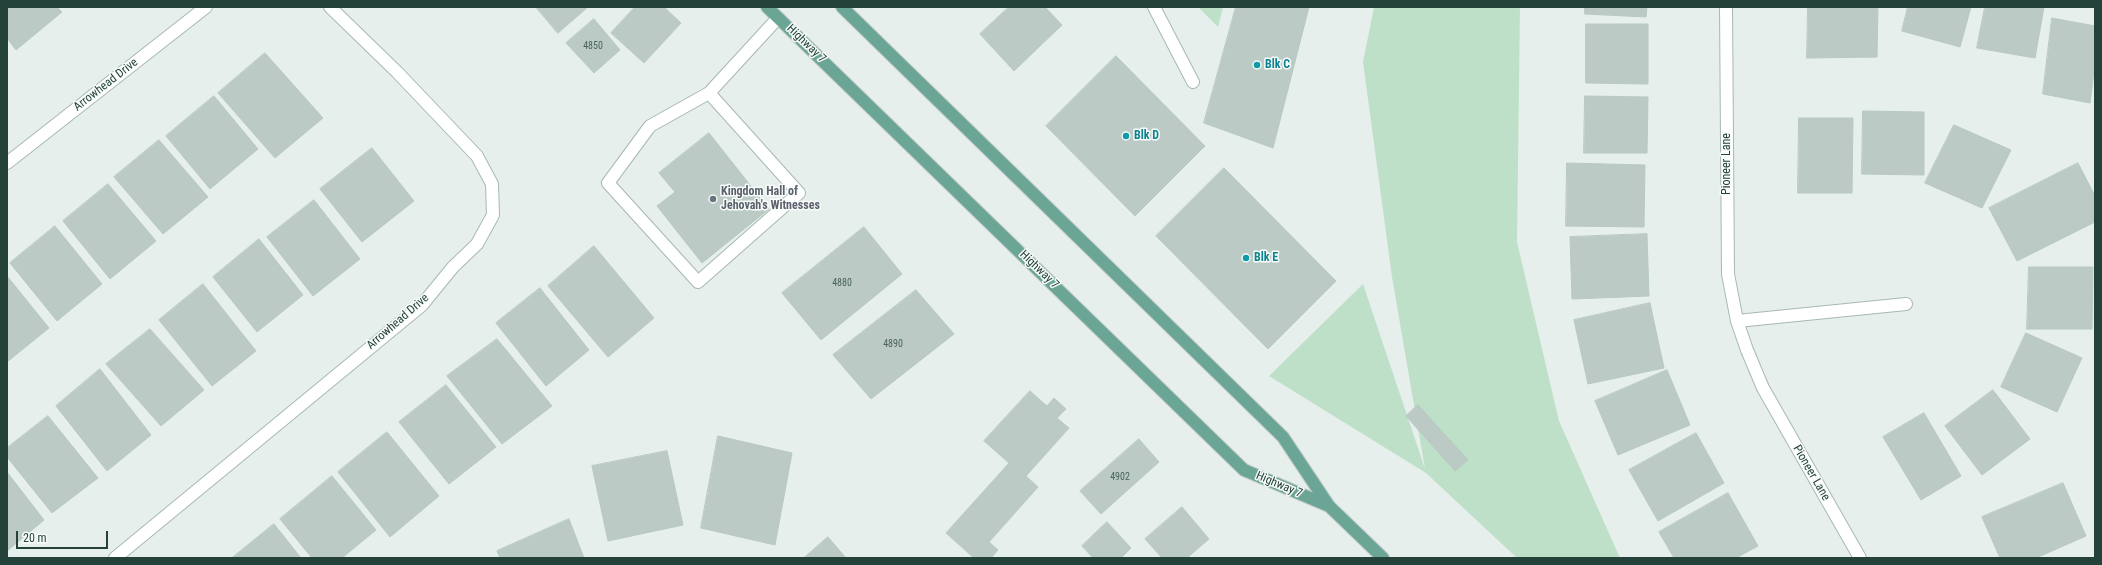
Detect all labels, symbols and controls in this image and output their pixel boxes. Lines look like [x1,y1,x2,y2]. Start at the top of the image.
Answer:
street label: Highway 7 [783,22,829,66]
house number: 4850 [583,40,603,52]
street label: Arrowhead Drive [71,55,141,115]
place label: Blk C [1265,58,1290,72]
marker: Blk C [1252,60,1262,70]
place label: Blk D [1134,129,1159,143]
marker: Blk D [1121,131,1131,141]
street label: Pioneer Lane [1720,133,1734,195]
place label: Kingdom Hall of Jehovah's Witnesses [721,185,820,213]
marker: Kingdom Hall of Jehovah's Witnesses [708,194,718,204]
street label: Highway 7 [1016,248,1062,292]
place label: Blk E [1254,251,1278,265]
marker: Blk E [1241,253,1251,263]
house number: 4880 [832,277,852,289]
street label: Arrowhead Drive [364,291,432,353]
house number: 4890 [883,338,903,350]
street label: Pioneer Lane [1789,443,1833,503]
street label: Highway 7 [1254,469,1304,501]
house number: 4902 [1110,471,1130,483]
scale bar [18,523,110,549]
text: 20 m [23,531,47,545]

